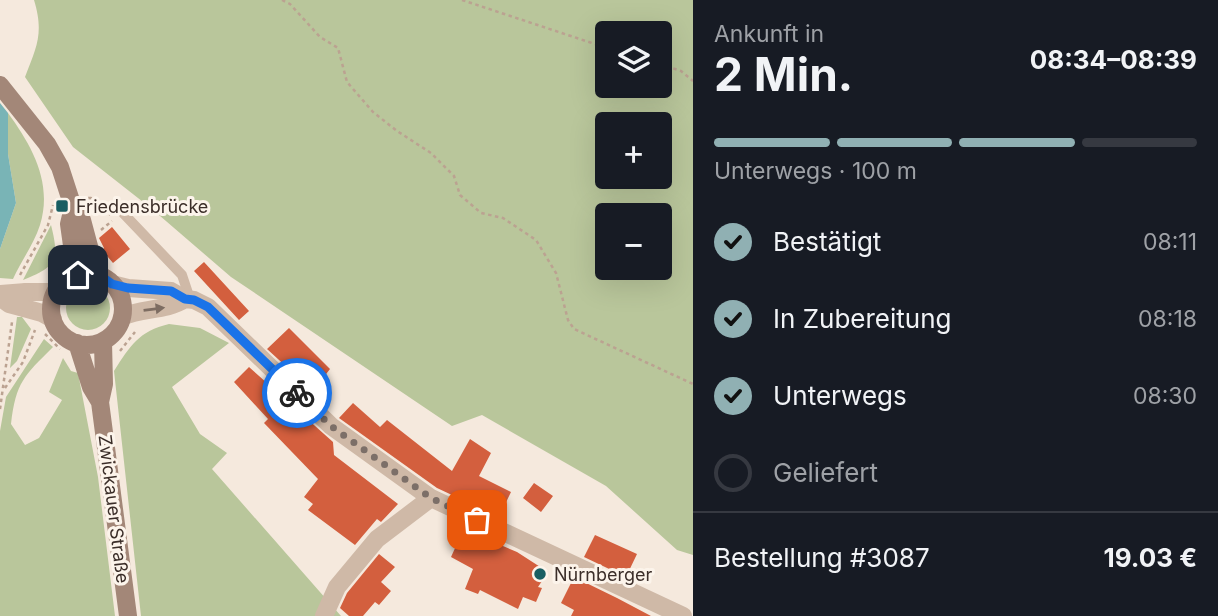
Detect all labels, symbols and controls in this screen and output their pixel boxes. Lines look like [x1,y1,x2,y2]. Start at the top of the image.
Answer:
text: Ankunft in [714,20,824,48]
map controls [595,21,672,280]
button: layers [595,21,672,98]
text: 08:34–08:39 [1030,44,1197,75]
text: 2 Min. [714,46,853,102]
button: + [595,112,672,189]
text: Unterwegs · 100 m [714,157,917,185]
place label: Friedensbrücke [76,196,208,217]
marker: Friedensbrücke [54,198,70,214]
button: − [595,203,672,280]
icon: check [714,223,752,261]
text: Bestätigt [773,226,881,257]
text: 08:11 [1143,228,1197,256]
pin [48,245,108,305]
icon: home [59,256,97,294]
icon: check [714,300,752,338]
text: In Zubereitung [773,303,951,334]
one-way arrow [143,304,165,315]
text: 08:18 [1138,305,1197,333]
courier [262,358,332,428]
icon: bike [278,374,316,412]
icon: check [714,377,752,415]
text: Unterwegs [773,380,907,411]
text: 08:30 [1133,382,1197,410]
street label: Zwickauer Straße [94,433,134,585]
text: Geliefert [773,457,878,488]
pin [447,490,507,550]
icon: bag [458,501,496,539]
text: Bestellung #3087 [714,542,930,573]
text: 19.03 € [1103,542,1197,573]
place label: Nürnberger [554,564,652,585]
marker: Nürnberger [532,566,548,582]

